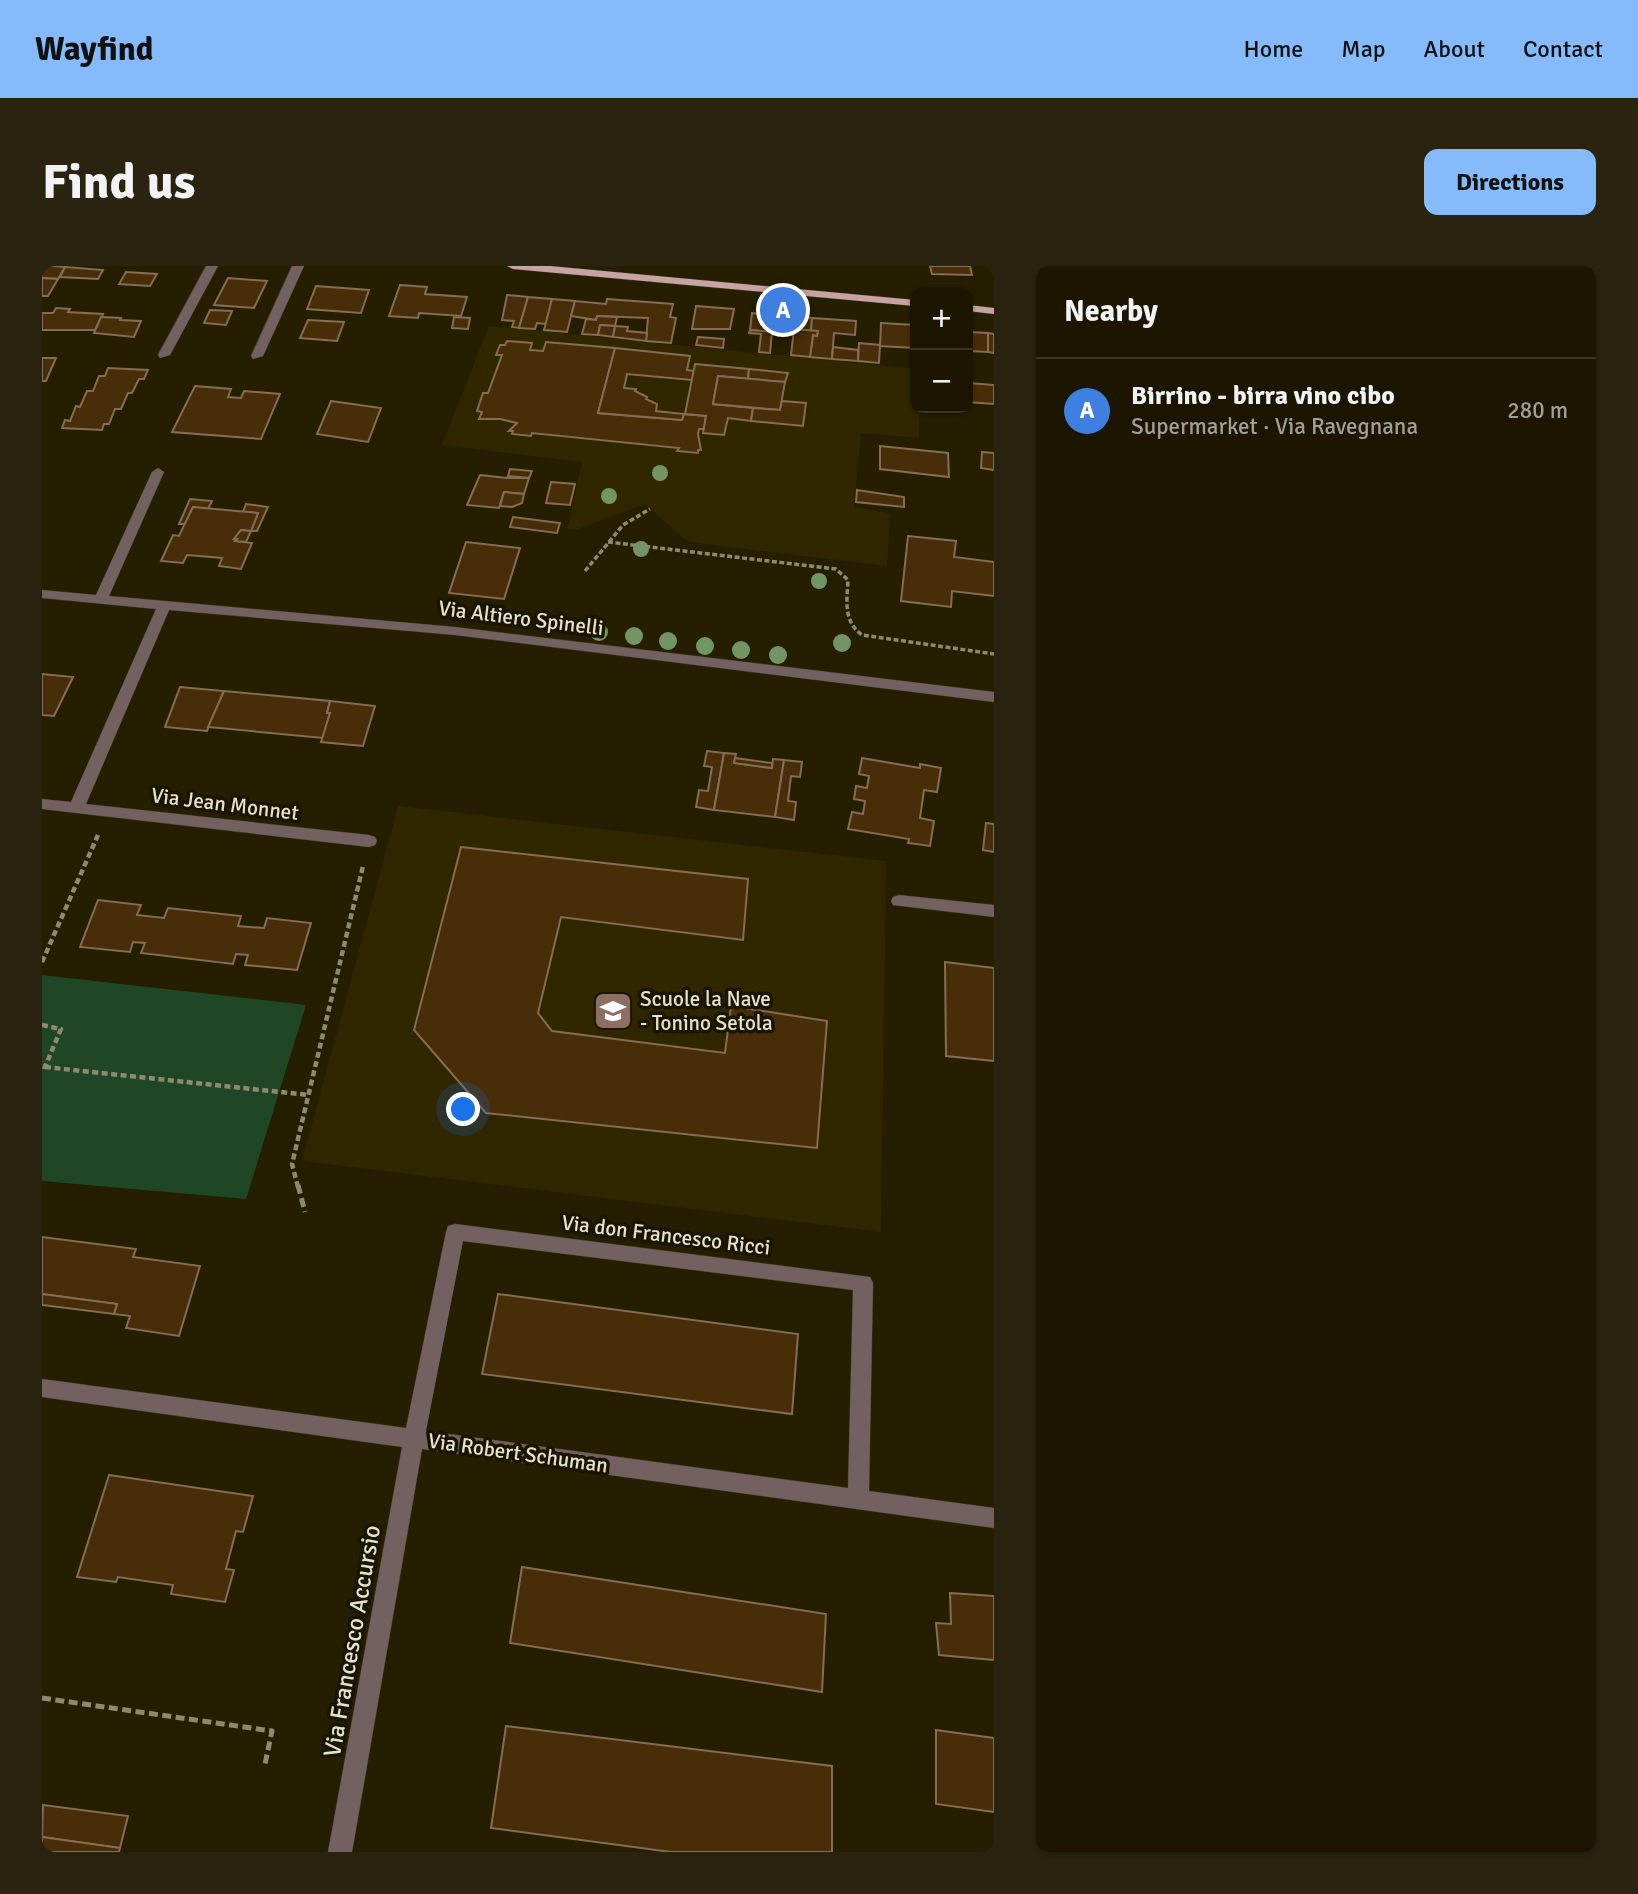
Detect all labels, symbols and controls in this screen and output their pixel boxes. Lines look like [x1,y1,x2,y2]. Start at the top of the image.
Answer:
text: Wayfind [35,29,154,70]
text: Home [1243,34,1303,64]
text: Map [1341,34,1386,64]
text: About [1424,34,1485,64]
text: Contact [1523,34,1603,64]
button: Directions [1424,149,1596,215]
text: Find us [42,152,195,212]
pin: A [760,284,806,336]
map controls [910,287,973,413]
button: + [910,287,973,350]
text: Nearby [1064,293,1158,330]
button: − [910,350,973,413]
text: Birrino - birra vino cibo [1131,380,1395,412]
text: A [1080,396,1094,425]
text: 280 m [1507,396,1568,425]
text: Supermarket · Via Ravegnana [1131,412,1418,441]
street label: Via Altiero Spinelli [437,595,605,641]
street label: Via Jean Monnet [150,782,300,826]
place label: Scuole la Nave - Tonino Setola [640,986,773,1036]
school or university icon: Scuole la Nave - Tonino Setola [592,990,634,1032]
your location [446,1092,480,1126]
street label: Via don Francesco Ricci [560,1209,772,1261]
street label: Via Robert Schuman [426,1428,610,1478]
street label: Via Francesco Accursio [317,1523,387,1759]

